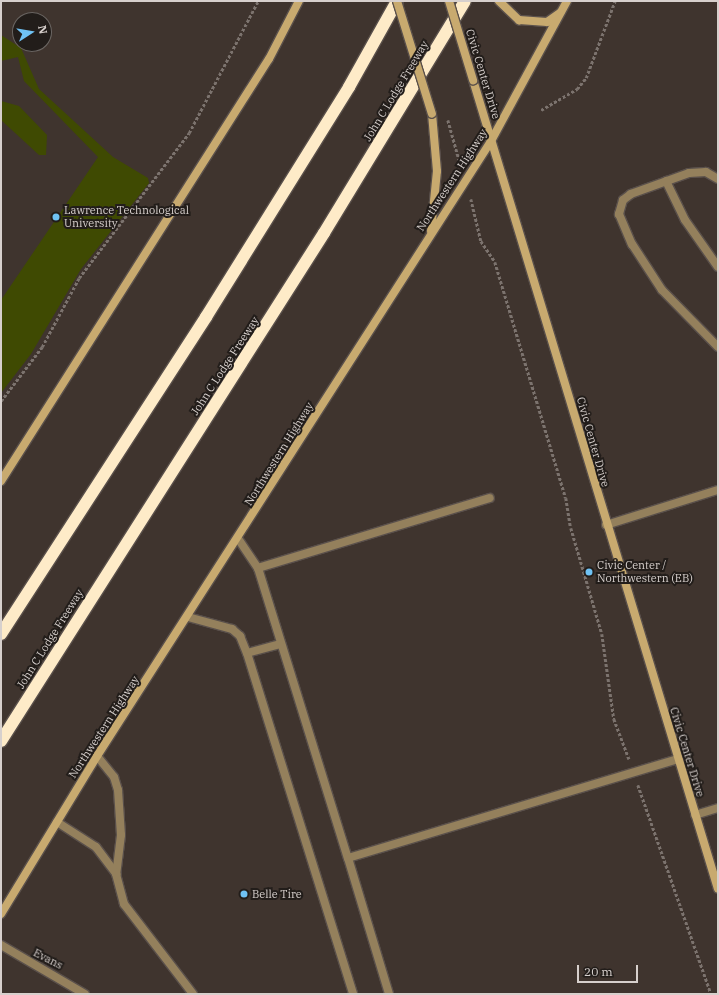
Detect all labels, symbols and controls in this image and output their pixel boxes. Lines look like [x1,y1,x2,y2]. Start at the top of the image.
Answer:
north arrow [12,12,52,52]
text: N [35,24,51,35]
street label: Civic Center Drive [463,28,503,120]
street label: John C Lodge Freeway [361,38,431,144]
street label: Northwestern Highway [414,126,490,234]
place label: Lawrence Technological University [64,204,189,230]
marker: Lawrence Technological University [51,212,61,222]
street label: John C Lodge Freeway [188,314,262,418]
street label: Civic Center Drive [574,395,612,489]
street label: Northwestern Highway [242,400,316,508]
place label: Civic Center / Northwestern (EB) [597,559,693,585]
marker: Civic Center / Northwestern (EB) [584,567,594,577]
street label: John C Lodge Freeway [14,587,86,691]
street label: Northwestern Highway [66,673,142,781]
street label: Civic Center Drive [667,706,707,798]
place label: Belle Tire [252,887,302,901]
marker: Belle Tire [239,889,249,899]
street label: Evans [31,946,65,972]
scale bar [579,957,640,983]
text: 20 m [584,964,613,979]

